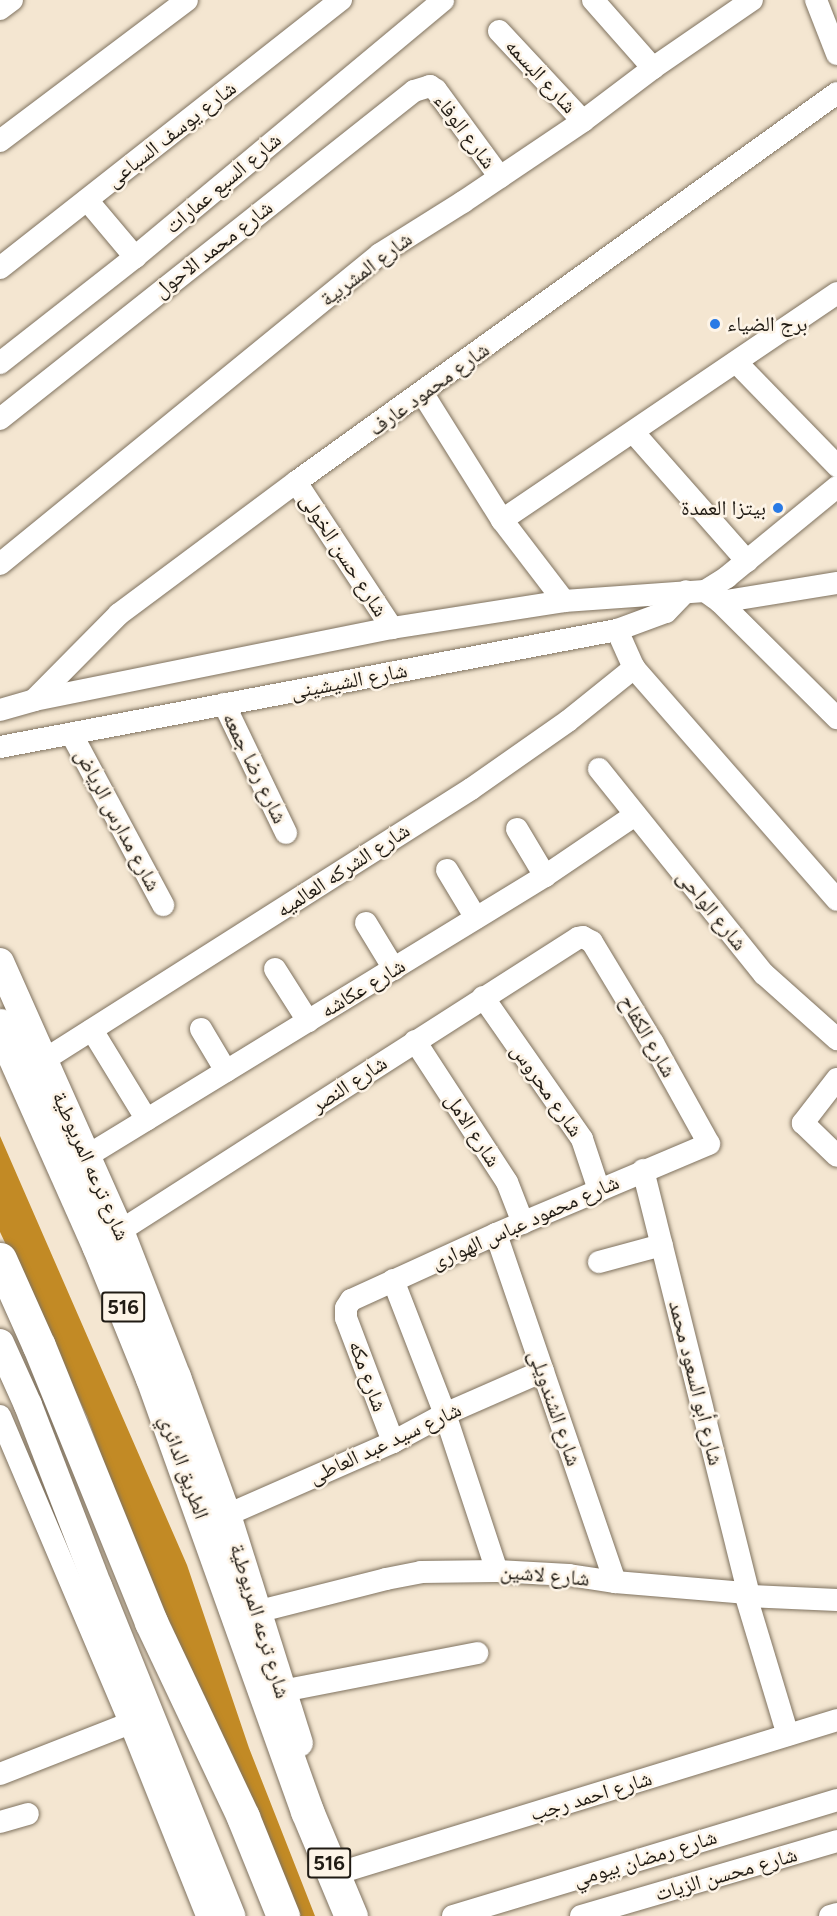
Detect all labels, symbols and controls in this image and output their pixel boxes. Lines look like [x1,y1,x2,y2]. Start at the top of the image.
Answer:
street label: شارع البسمه [500,33,582,119]
street label: شارع يوسف السباعى [101,75,241,193]
street label: شارع الوفاء [429,88,501,174]
street label: شارع السبع عمارات [160,127,286,239]
street label: شارع محمد الاحول [148,195,278,303]
street label: شارع المشربية [315,226,417,312]
place label: برج الضياء [727,311,808,337]
marker: برج الضياء [708,317,722,331]
street label: شارع محمود عارف [364,337,494,441]
street label: شارع حسن الخولى [295,489,393,621]
place label: بيتزا العمدة [681,495,766,521]
marker: بيتزا العمدة [771,501,785,515]
street label: شارع الشيشينى [289,657,409,705]
street label: شارع رضا جمعه [217,708,293,828]
street label: شارع مدارس الرياض [70,744,166,896]
street label: شارع الشركه العالميه [272,817,414,923]
street label: شارع الواحى [672,864,752,956]
street label: شارع عكاشه [316,953,410,1023]
street label: شارع الكفاح [614,990,682,1082]
street label: شارع محروس [506,1038,588,1142]
street label: شارع النصر [306,1050,392,1118]
street label: شارع ترعه المريوطية [47,1088,135,1244]
street label: شارع الامل [440,1088,506,1172]
street label: شارع محمود عباس الهوارى [427,1169,623,1275]
road number: 516 [100,1290,146,1324]
street label: شارع أبو السعود محمد [663,1298,729,1468]
street label: شارع مكه [344,1337,392,1415]
street label: شارع الشندويلى [523,1347,587,1469]
street label: شارع سيد عبد العاطى [305,1397,465,1489]
street label: الطريق الدائري [154,1412,214,1522]
street label: شارع ترعه المريوطية [224,1541,296,1701]
street label: شارع لاشين [499,1559,591,1591]
street label: شارع احمد رجب [527,1766,655,1826]
street label: شارع رمضان بيومي [570,1824,720,1892]
street label: شارع محسن الزيات [652,1842,800,1906]
road number: 516 [306,1846,352,1880]

